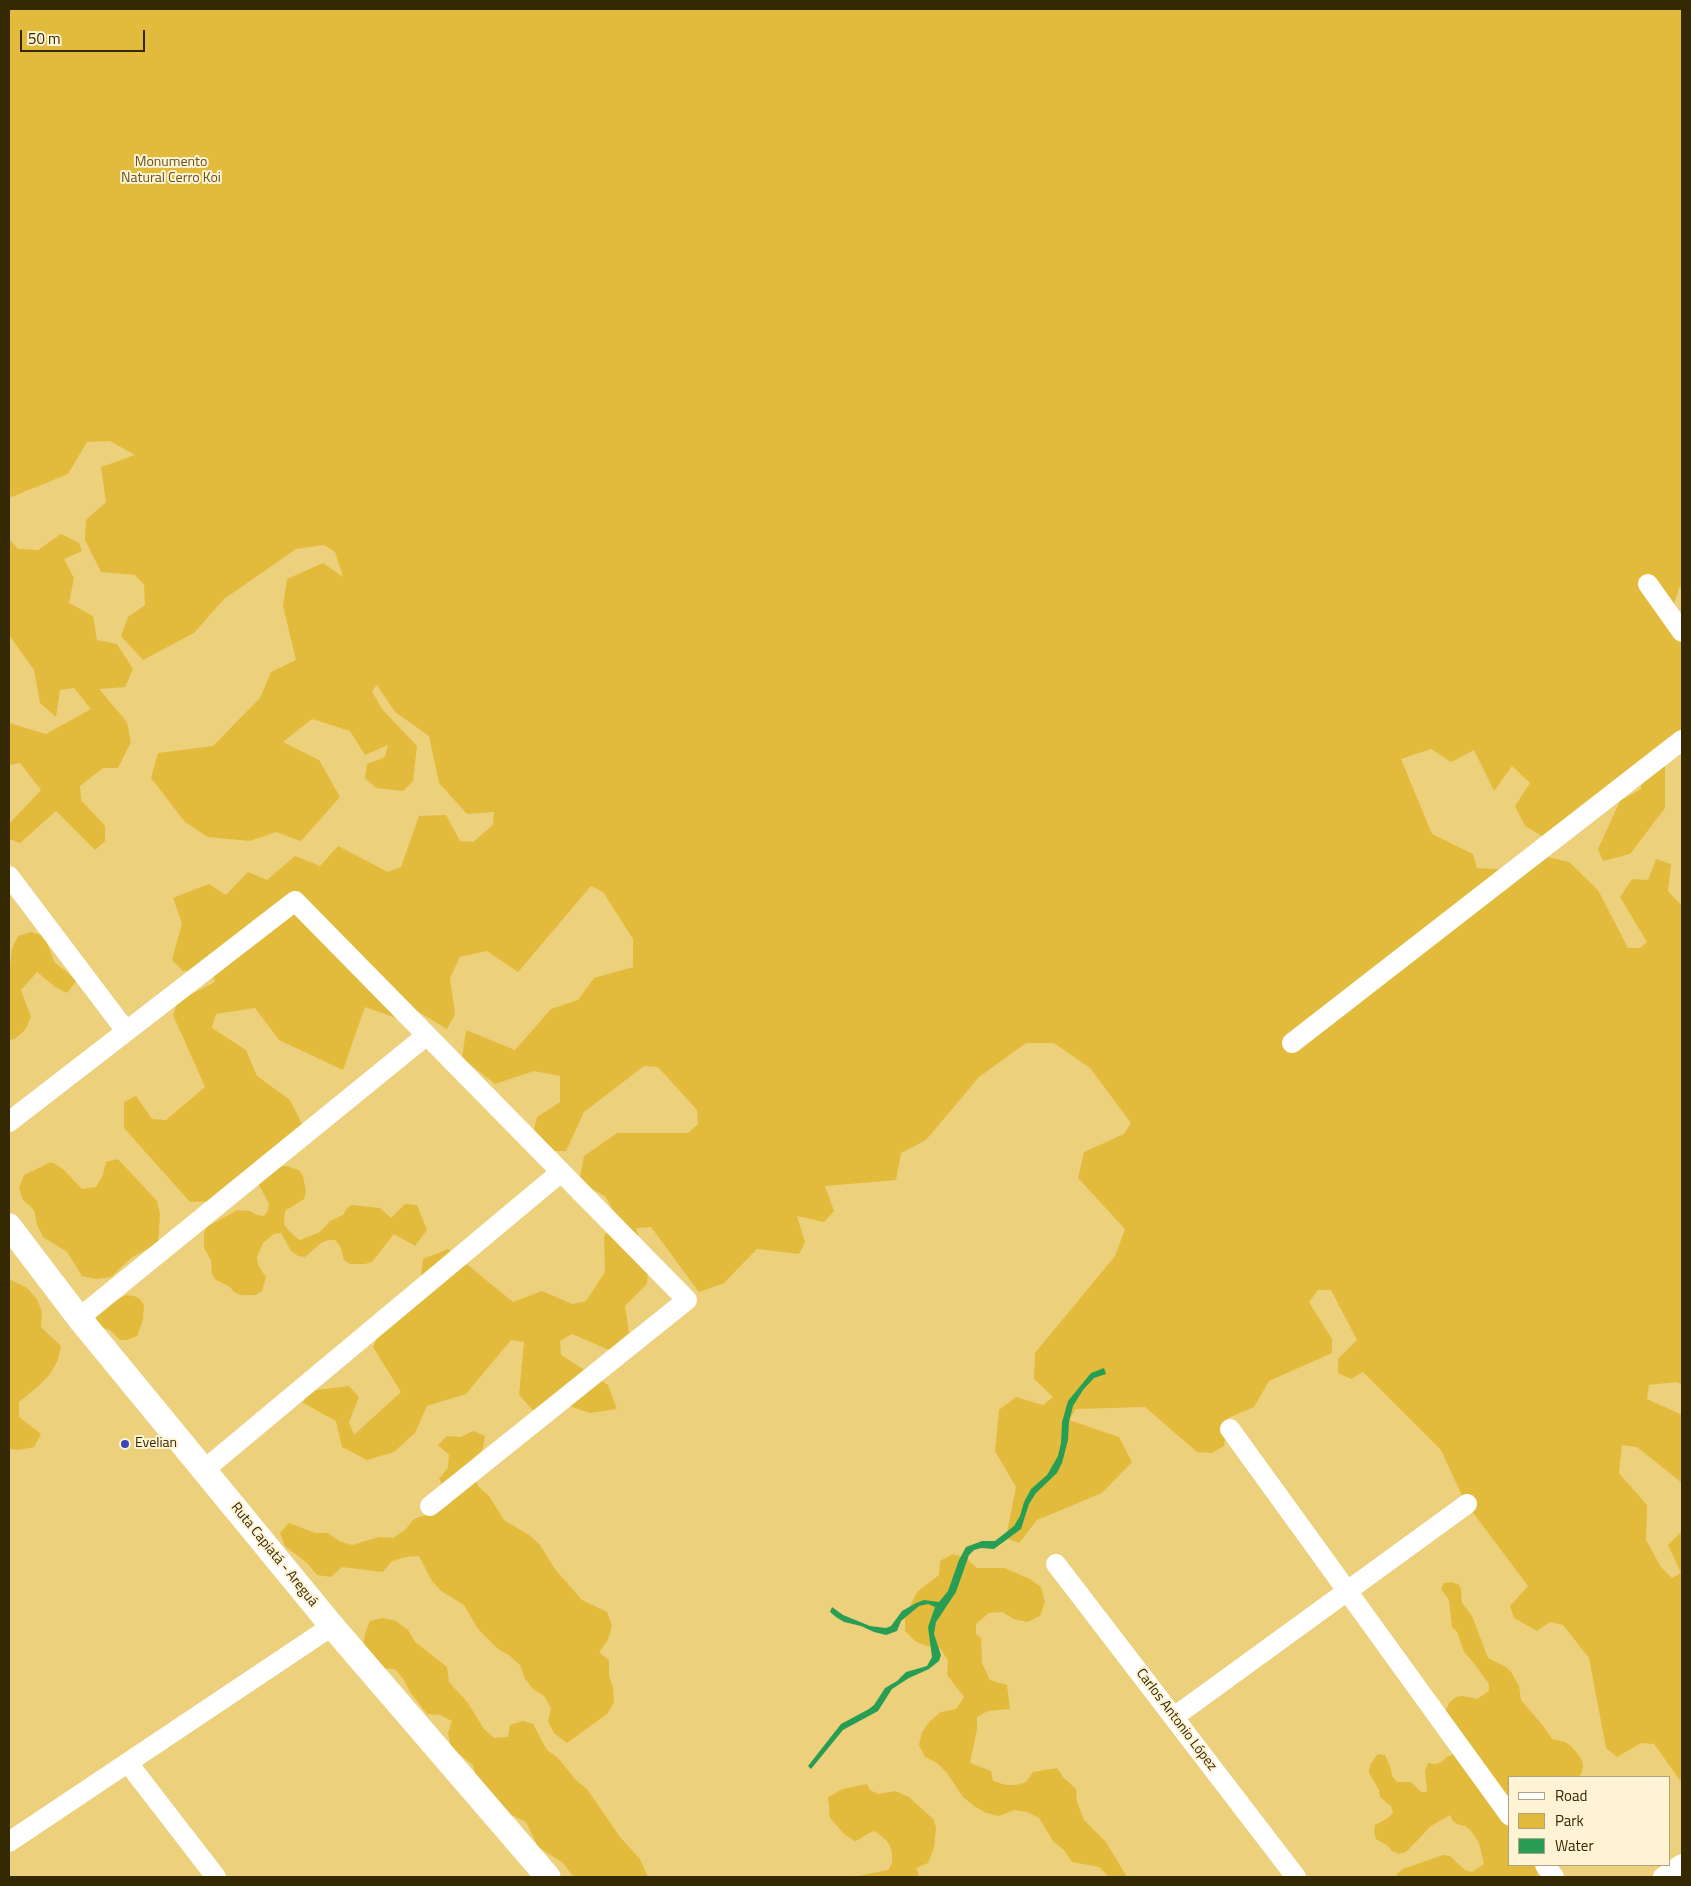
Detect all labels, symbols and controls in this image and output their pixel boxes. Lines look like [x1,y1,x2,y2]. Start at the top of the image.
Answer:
scale bar [22,20,148,52]
text: 50 m [28,27,61,50]
park label: Monumento Natural Cerro Koi [121,155,221,188]
place label: Evelian [135,1436,177,1452]
marker: Evelian [119,1438,131,1450]
street label: Ruta Capiatá - Areguá [227,1500,321,1610]
street label: Carlos Antonio López [1132,1666,1220,1774]
legend [1508,1776,1671,1866]
text: Road [1555,1784,1587,1807]
text: Park [1555,1809,1584,1832]
text: Water [1555,1834,1594,1857]

